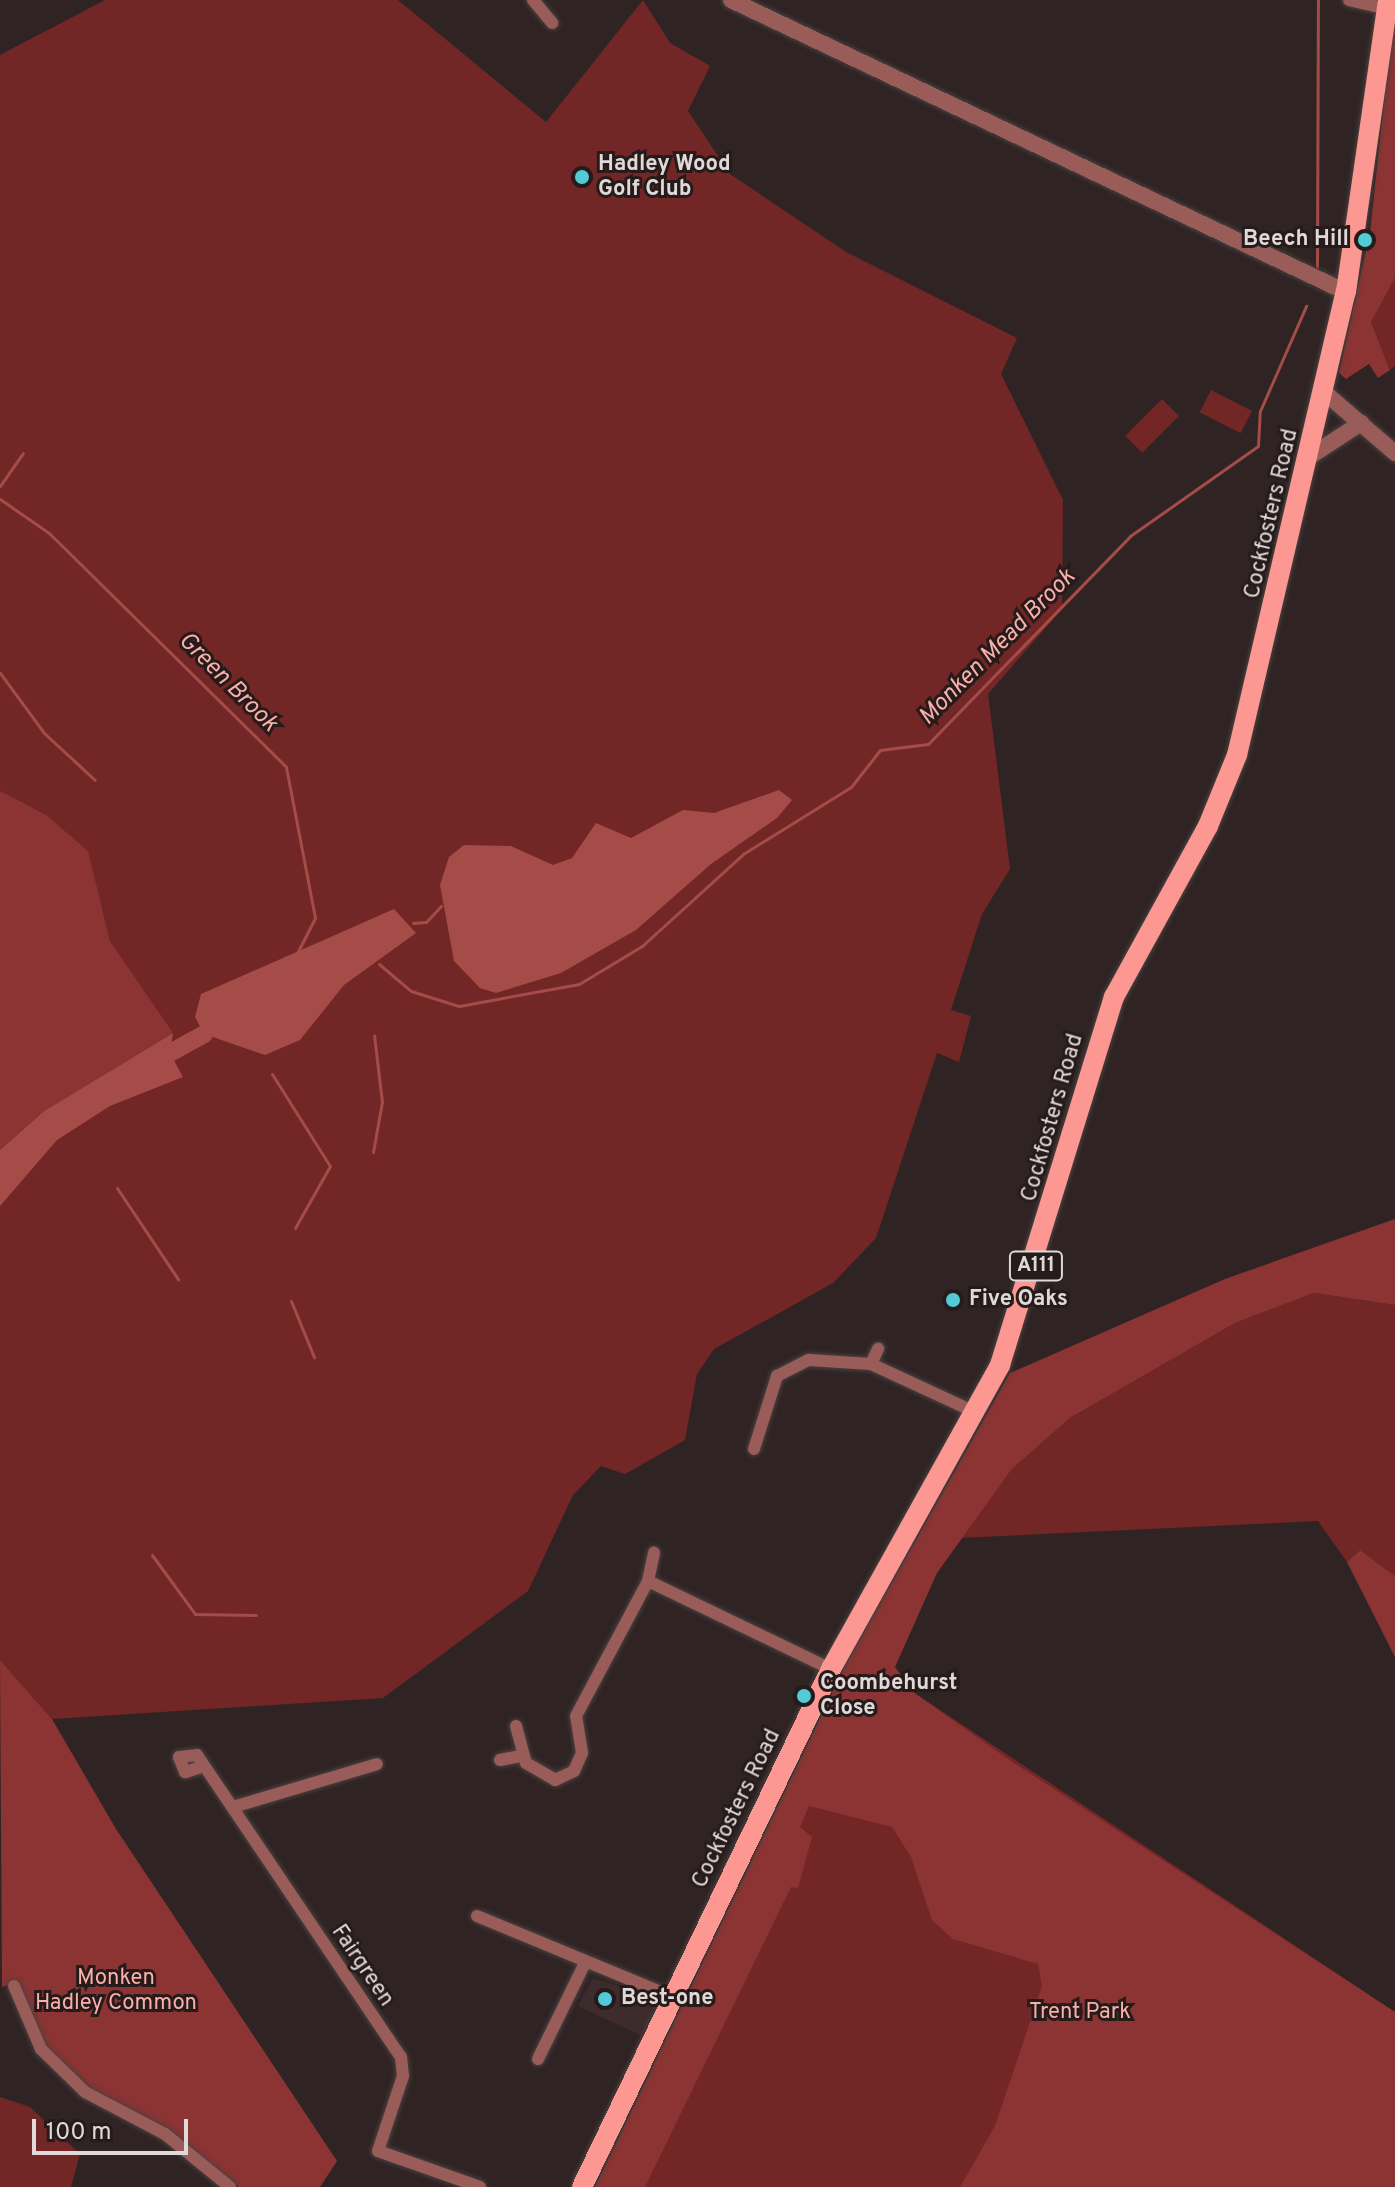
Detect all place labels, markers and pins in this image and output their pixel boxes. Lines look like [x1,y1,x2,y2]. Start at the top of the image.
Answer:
place label: Hadley Wood Golf Club [598,151,731,202]
marker: Hadley Wood Golf Club [573,168,591,186]
place label: Beech Hill [1243,227,1349,253]
marker: Beech Hill [1356,231,1374,249]
place label: Five Oaks [969,1287,1068,1313]
marker: Five Oaks [944,1291,962,1309]
place label: Coombehurst Close [820,1670,957,1722]
marker: Coombehurst Close [795,1687,813,1705]
place label: Best-one [621,1986,713,2012]
marker: Best-one [596,1990,614,2008]

